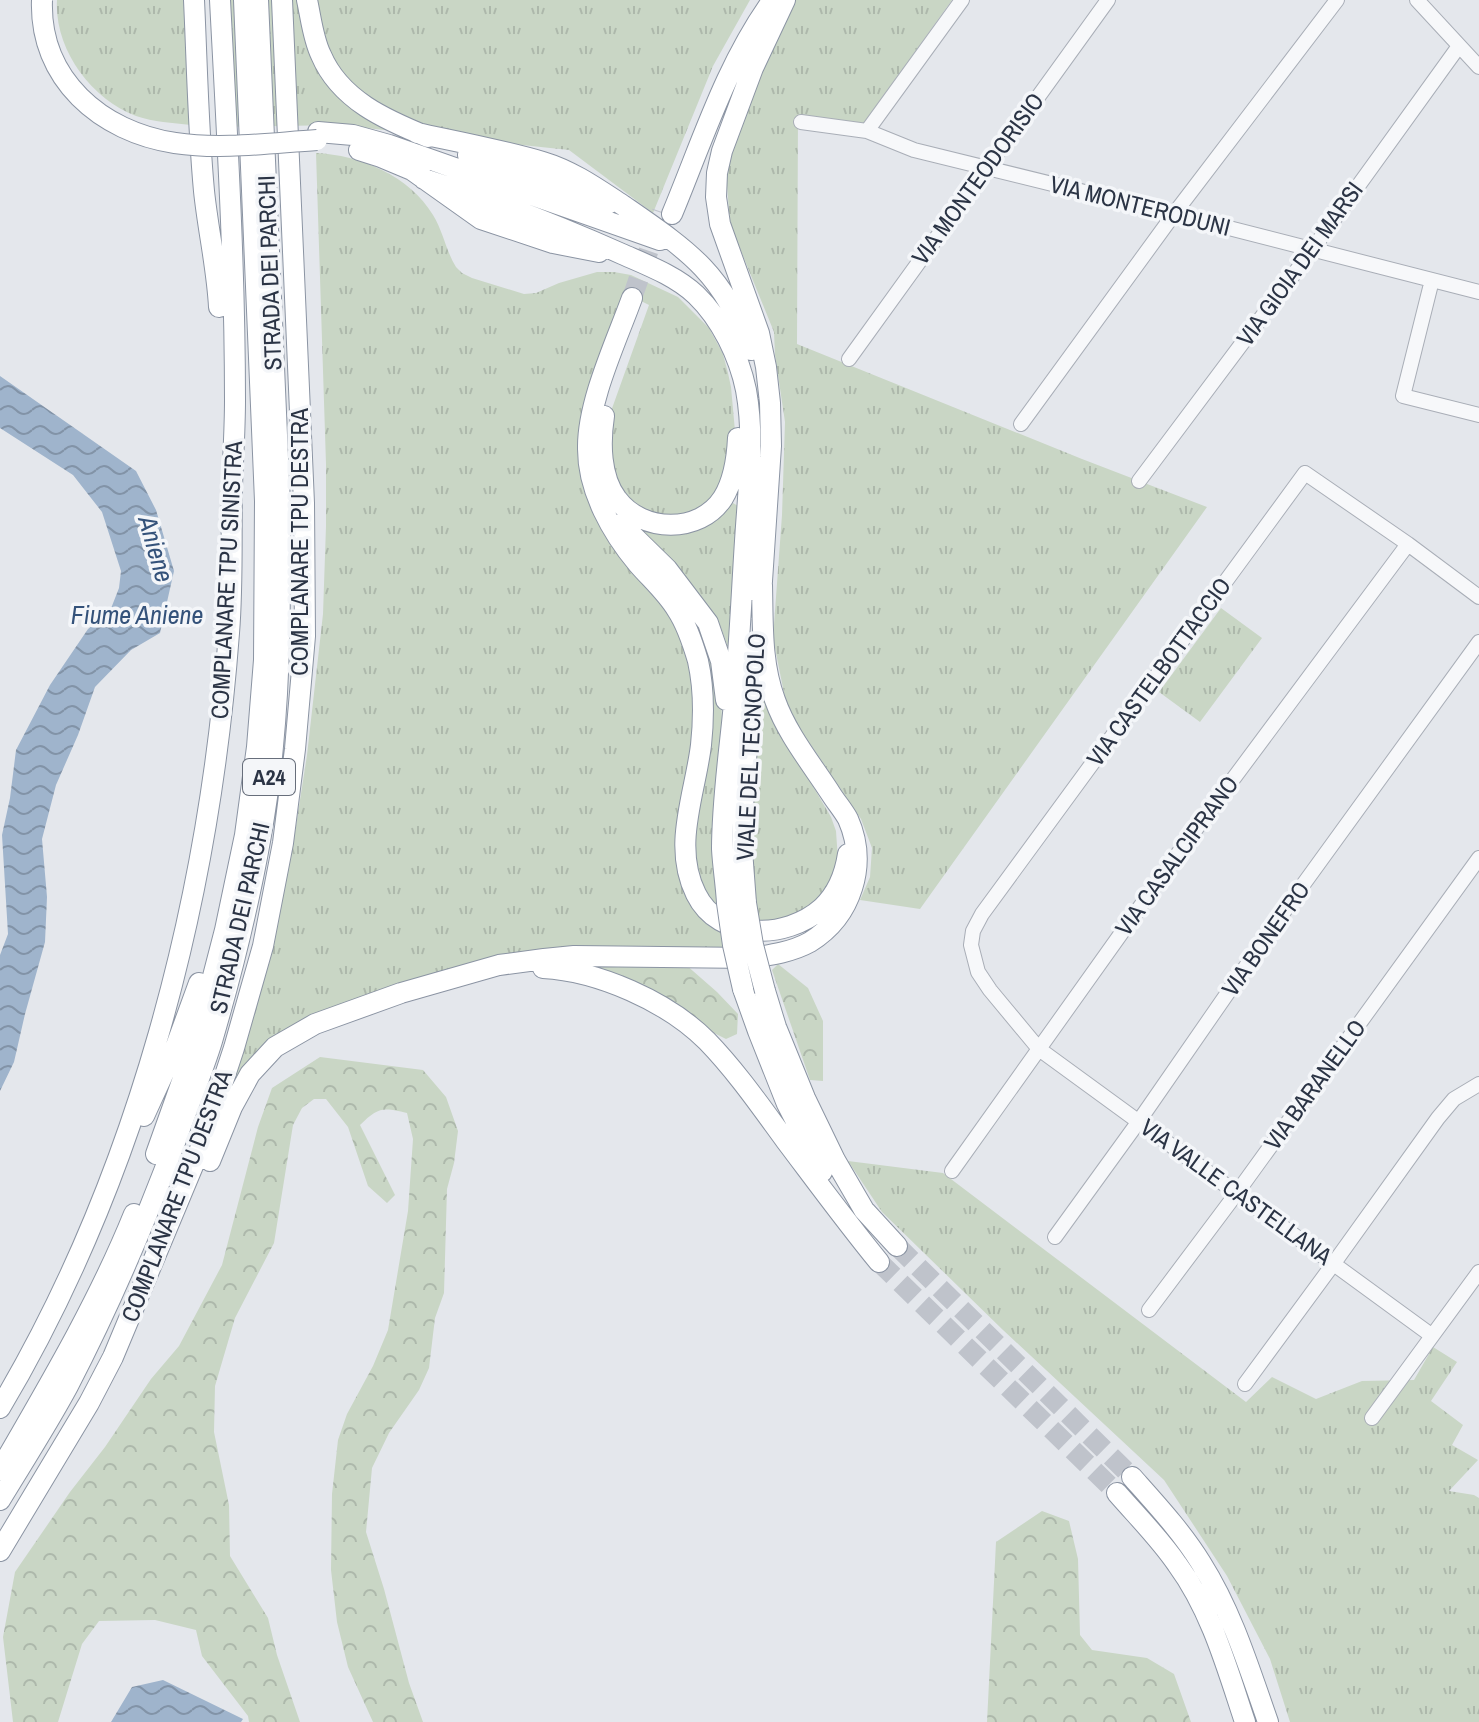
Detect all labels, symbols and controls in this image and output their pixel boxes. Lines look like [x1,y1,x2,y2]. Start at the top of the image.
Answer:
street label: VIA MONTEODORISIO [904,86,1051,271]
street label: VIA MONTERODUNI [1047,167,1234,243]
street label: STRADA DEI PARCHI [250,175,288,371]
street label: VIA GIOIA DEI MARSI [1229,175,1370,352]
street label: COMPLANARE TPU DESTRA [283,407,315,676]
street label: COMPLANARE TPU SINISTRA [203,439,249,720]
water label: Aniene [130,511,183,586]
street label: VIA CASTELBOTTACCIO [1079,571,1238,772]
water label: Fiume Aniene [71,597,203,632]
street label: VIALE DEL TECNOPOLO [728,632,772,861]
road number: A24 [243,759,295,795]
street label: VIA CASALCIPRANO [1107,769,1245,942]
street label: STRADA DEI PARCHI [201,819,277,1017]
street label: VIA BONEFRO [1214,875,1317,1002]
street label: VIA BARANELLO [1256,1013,1372,1156]
street label: COMPLANARE TPU DESTRA [113,1064,239,1326]
street label: VIA VALLE CASTELLANA [1134,1111,1339,1272]

